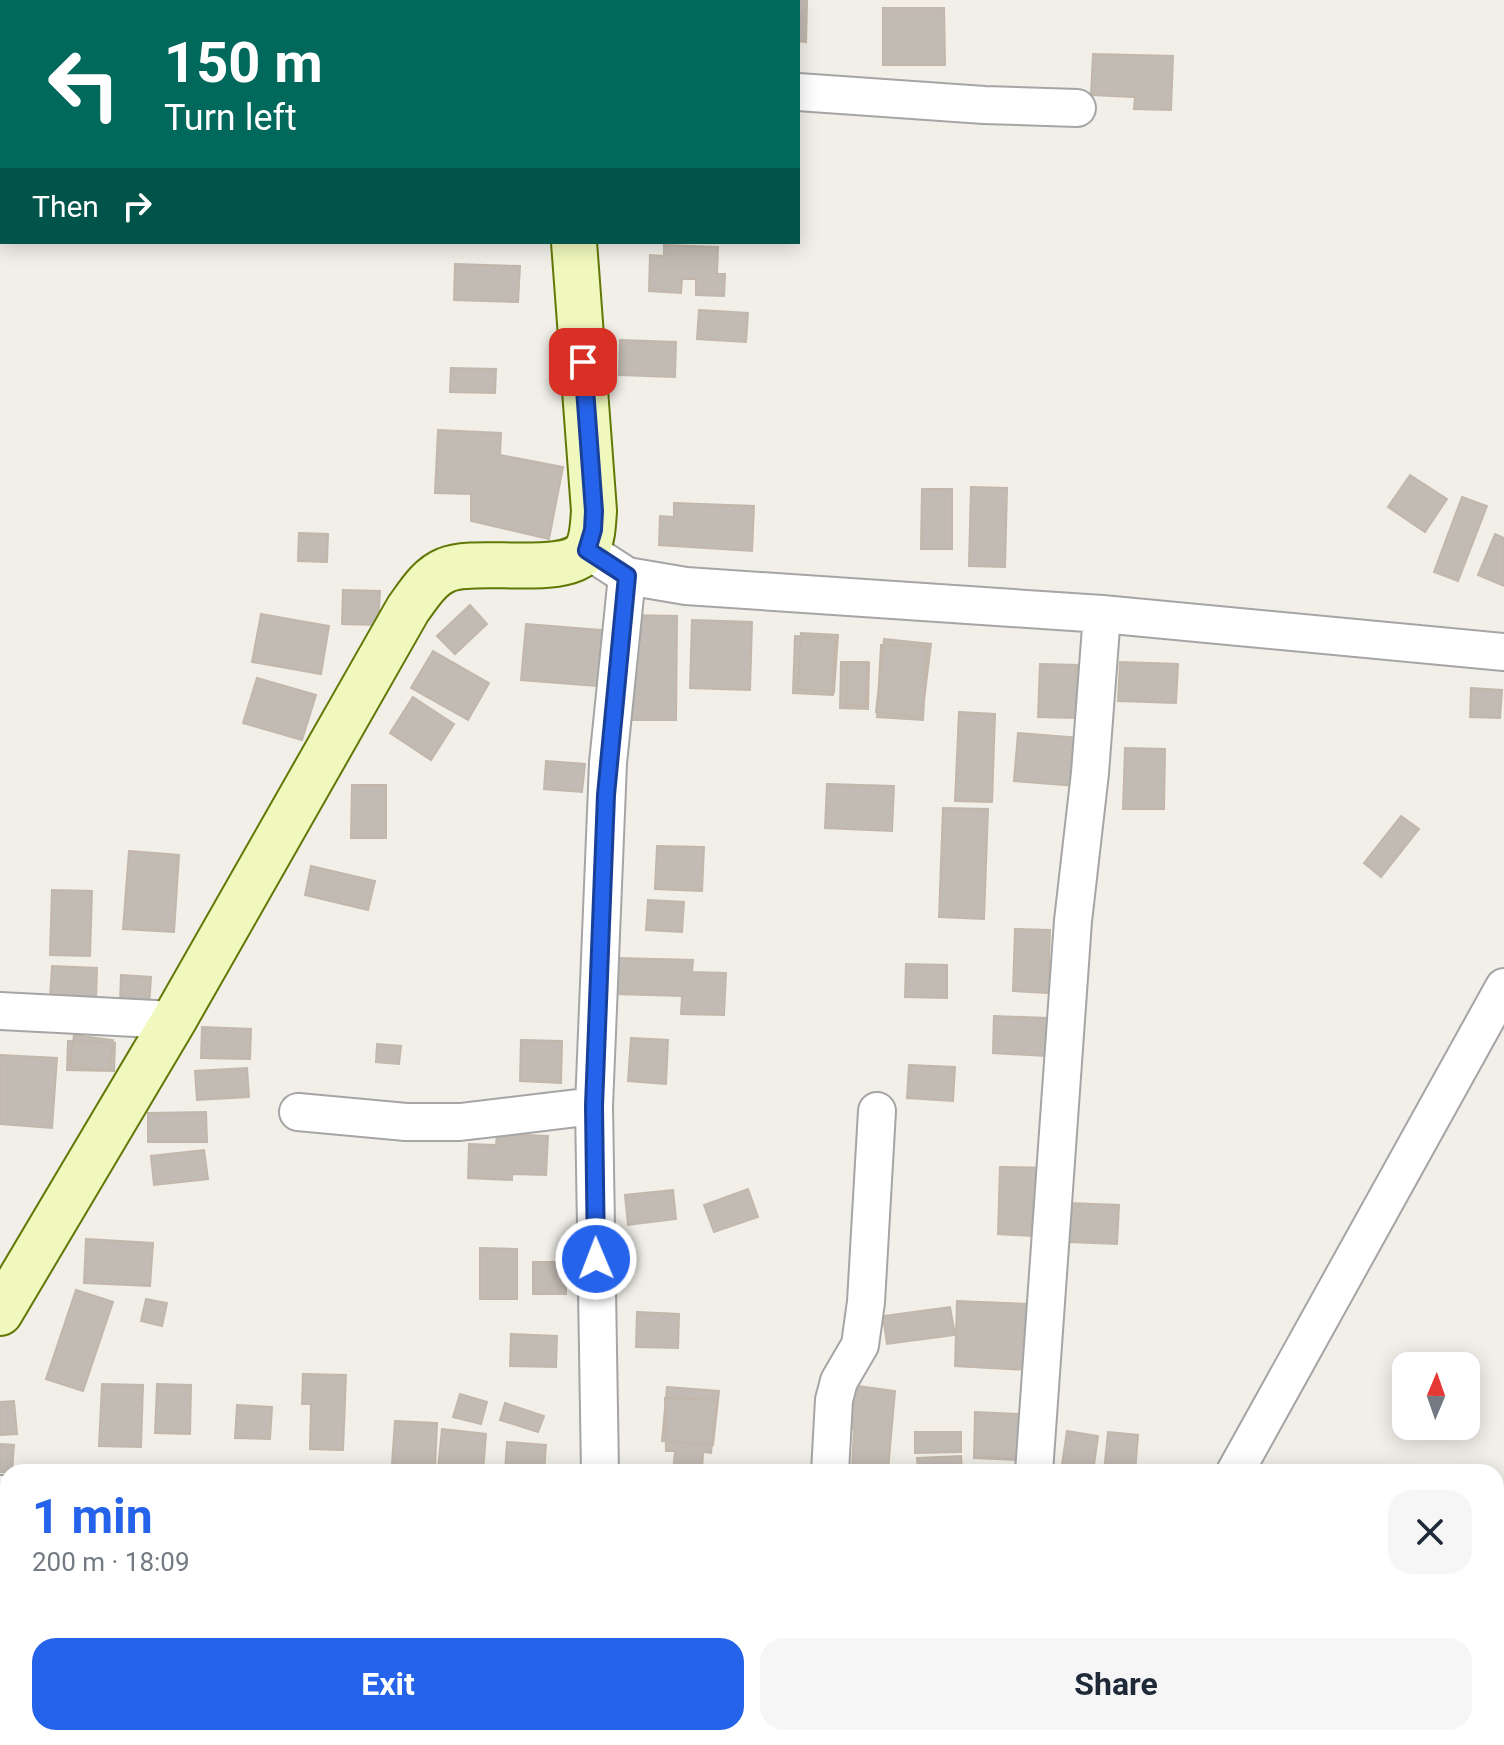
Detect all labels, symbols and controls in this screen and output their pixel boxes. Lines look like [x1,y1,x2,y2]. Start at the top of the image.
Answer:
text: 150 m [164,30,323,96]
icon: left [32,32,136,136]
text: Turn left [164,97,297,139]
icon: right [115,184,159,228]
text: Then [32,189,99,224]
pin [549,328,617,396]
icon: arrive [561,340,605,384]
position arrow [554,1217,638,1301]
north arrow [1392,1352,1480,1440]
map controls [1392,1352,1480,1440]
text: 1 min [32,1488,153,1545]
button: close [1388,1490,1472,1574]
text: 200 m · 18:09 [32,1547,190,1577]
button: Exit [32,1638,744,1730]
button: Share [760,1638,1472,1730]

